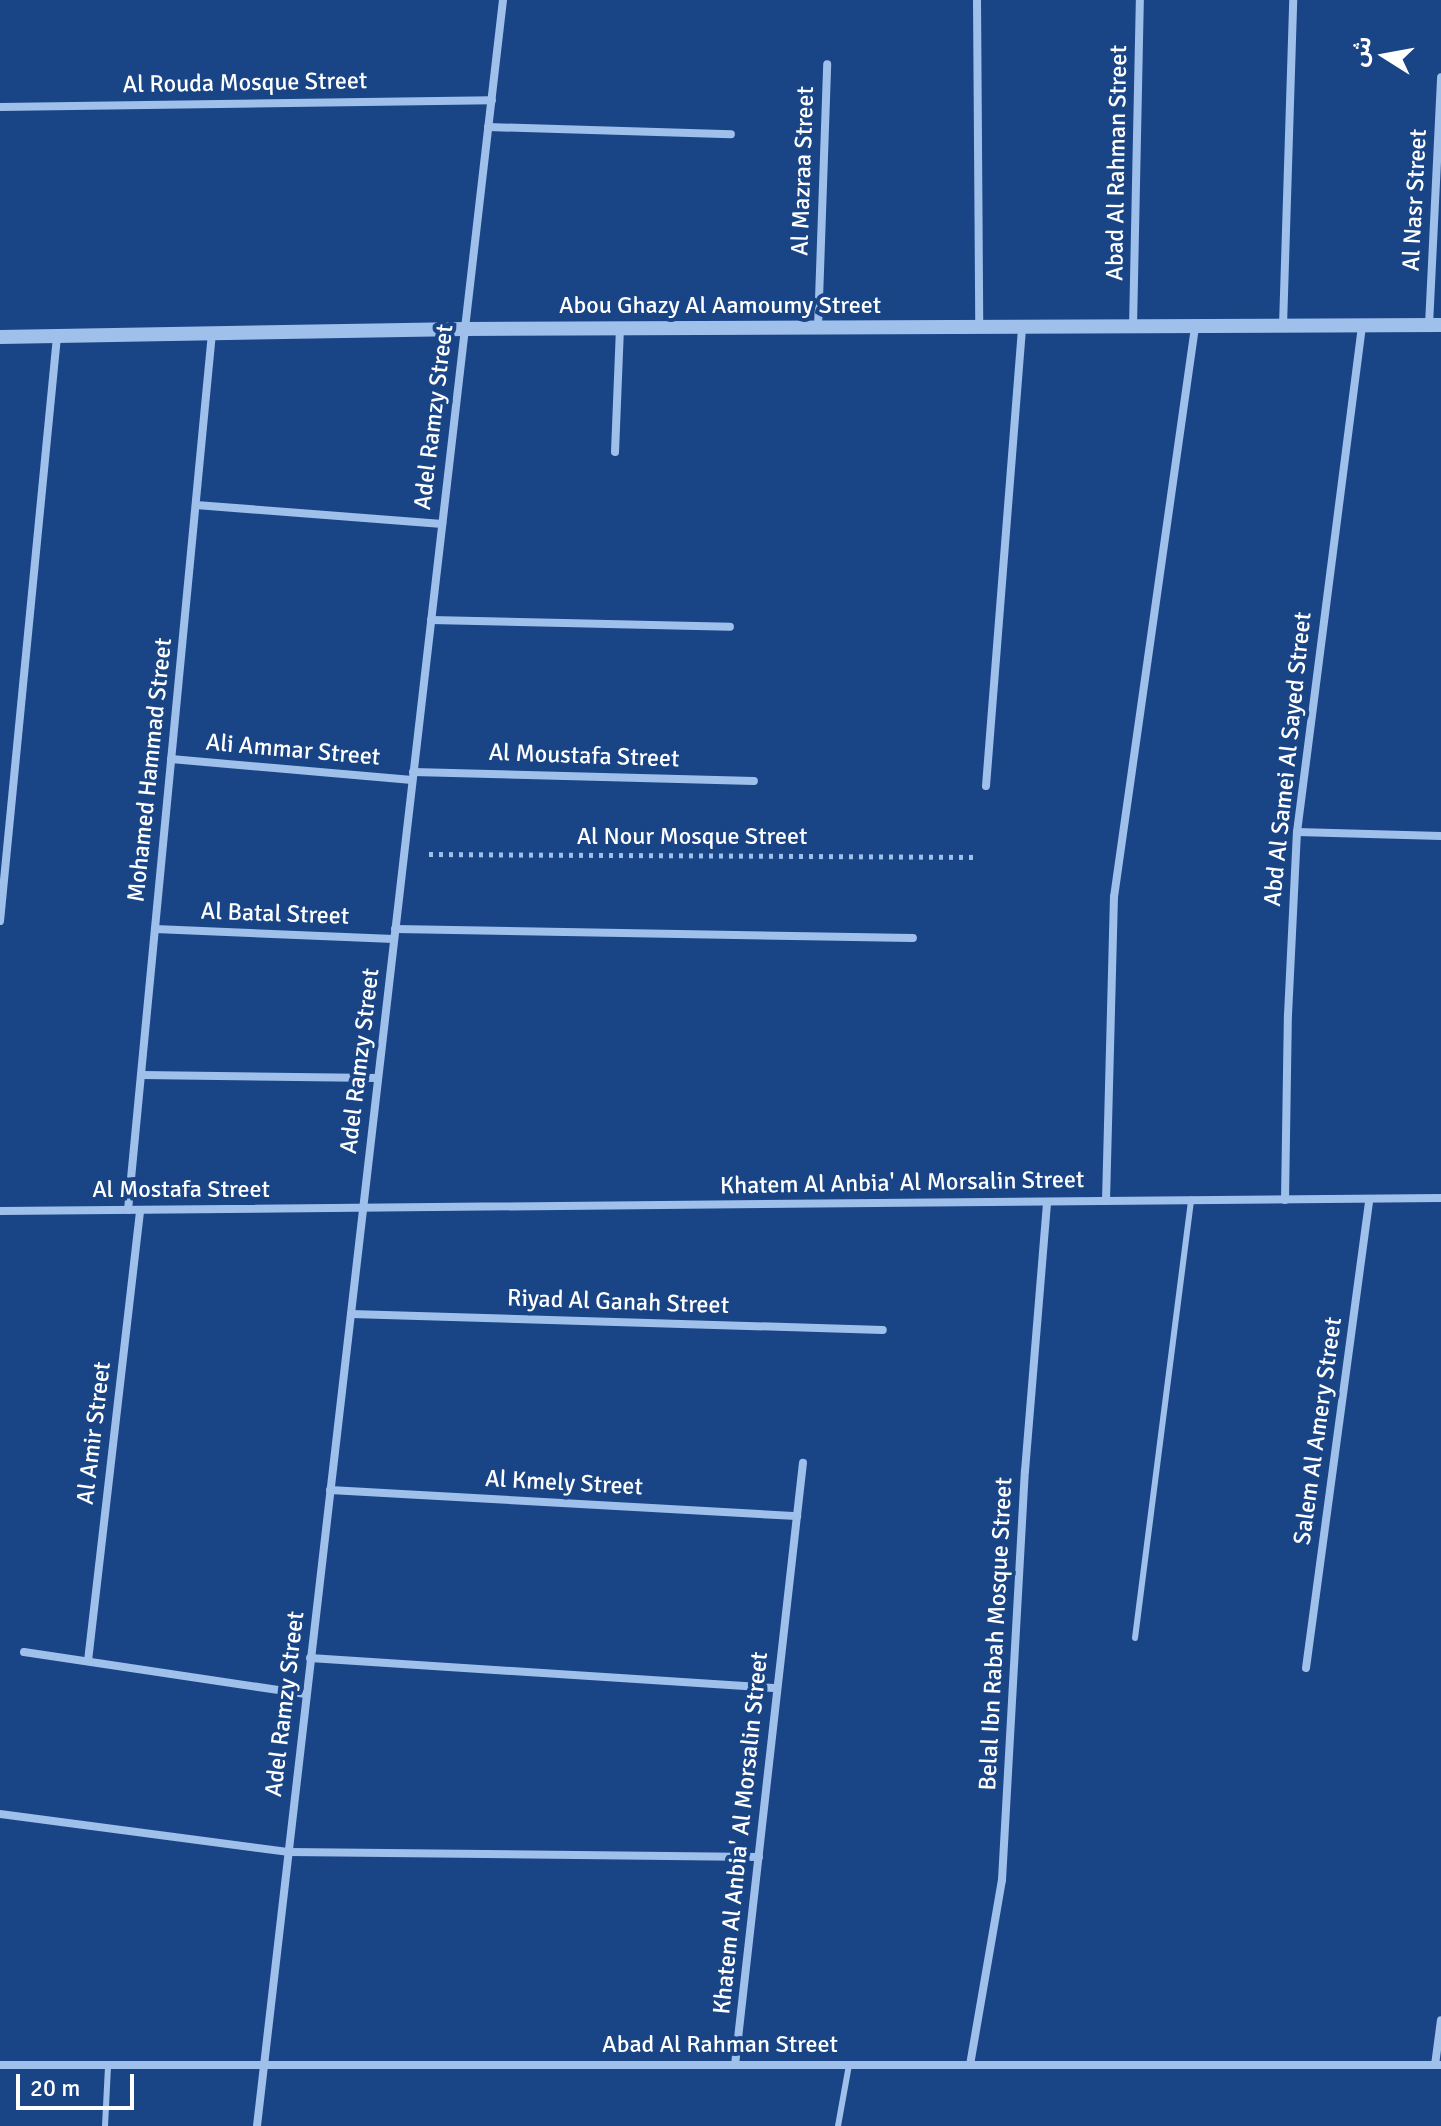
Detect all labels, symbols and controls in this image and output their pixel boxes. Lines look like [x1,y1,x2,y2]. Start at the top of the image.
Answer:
north arrow [1345,16,1425,96]
text: ش [1345,34,1377,69]
street label: Abad Al Rahman Street [1101,45,1133,281]
street label: Al Rouda Mosque Street [122,66,368,100]
street label: Al Mazraa Street [786,86,820,256]
street label: Al Nasr Street [1397,128,1433,272]
street label: Abou Ghazy Al Aamoumy Street [559,292,881,320]
street label: Adel Ramzy Street [408,323,460,511]
street label: Abd Al Samei Al Sayed Street [1258,610,1318,908]
street label: Mohamed Hammad Street [122,636,178,904]
street label: Ali Ammar Street [205,728,381,772]
street label: Al Moustafa Street [488,738,680,774]
street label: Al Nour Mosque Street [577,823,807,851]
street label: Al Batal Street [200,897,350,931]
street label: Adel Ramzy Street [334,967,386,1155]
street label: Khatem Al Anbia' Al Morsalin Street [720,1165,1084,1201]
street label: Al Mostafa Street [92,1176,270,1204]
street label: Riyad Al Ganah Street [506,1284,730,1320]
street label: Salem Al Amery Street [1288,1315,1348,1547]
street label: Al Amir Street [71,1360,117,1506]
street label: Al Kmely Street [484,1464,644,1502]
street label: Belal Ibn Rabah Mosque Street [973,1477,1019,1791]
street label: Adel Ramzy Street [259,1610,311,1798]
street label: Khatem Al Anbia' Al Morsalin Street [708,1650,774,2016]
street label: Abad Al Rahman Street [602,2031,838,2059]
scale bar [20,2058,138,2108]
text: 20 m [30,2073,80,2103]

